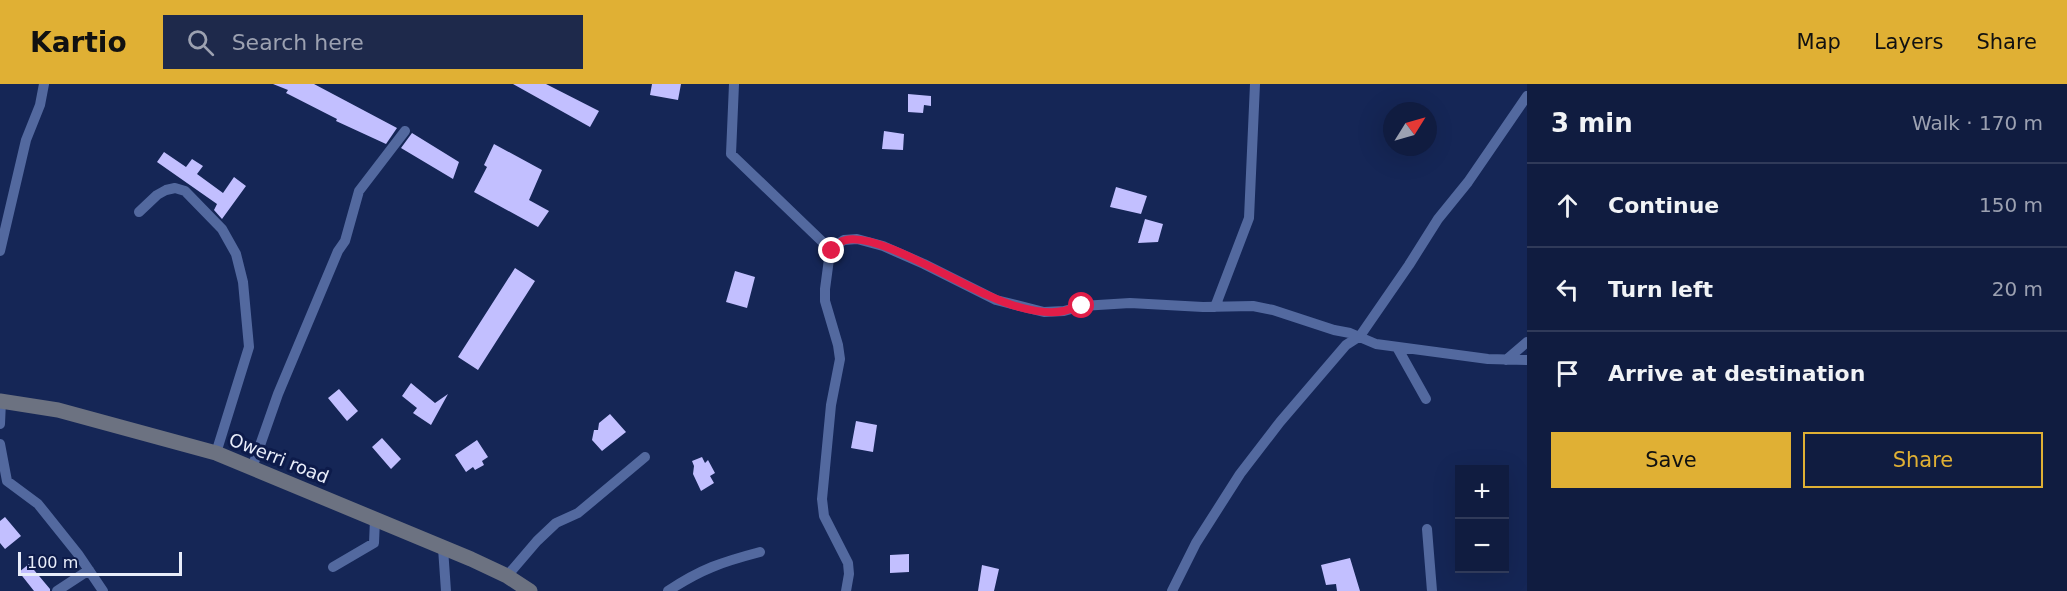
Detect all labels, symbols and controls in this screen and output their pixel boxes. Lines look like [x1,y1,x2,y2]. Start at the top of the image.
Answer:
search box [163,15,583,69]
text: Kartio [30,26,127,59]
icon: search [184,26,217,59]
text: Search here [232,30,364,55]
text: Map [1797,30,1841,54]
text: Layers [1874,30,1943,54]
text: Share [1976,30,2037,54]
north arrow [1383,102,1437,156]
text: 3 min [1551,108,1633,138]
text: Walk · 170 m [1912,111,2043,135]
icon: ahead [1551,189,1584,222]
text: Continue [1608,193,1719,218]
text: 150 m [1979,193,2043,217]
route end [818,237,844,263]
icon: left [1551,273,1584,306]
text: Turn left [1608,277,1713,302]
text: 20 m [1992,277,2043,301]
route start [1068,292,1094,318]
icon: arrive [1551,357,1584,390]
text: Arrive at destination [1608,361,1865,386]
street label: Owerri road [226,428,332,488]
button: Save [1551,432,1791,488]
button: Share [1803,432,2043,488]
map controls [1455,465,1509,573]
button: + [1455,465,1509,519]
button: − [1455,519,1509,573]
scale bar [18,549,182,576]
text: 100 m [27,553,78,572]

